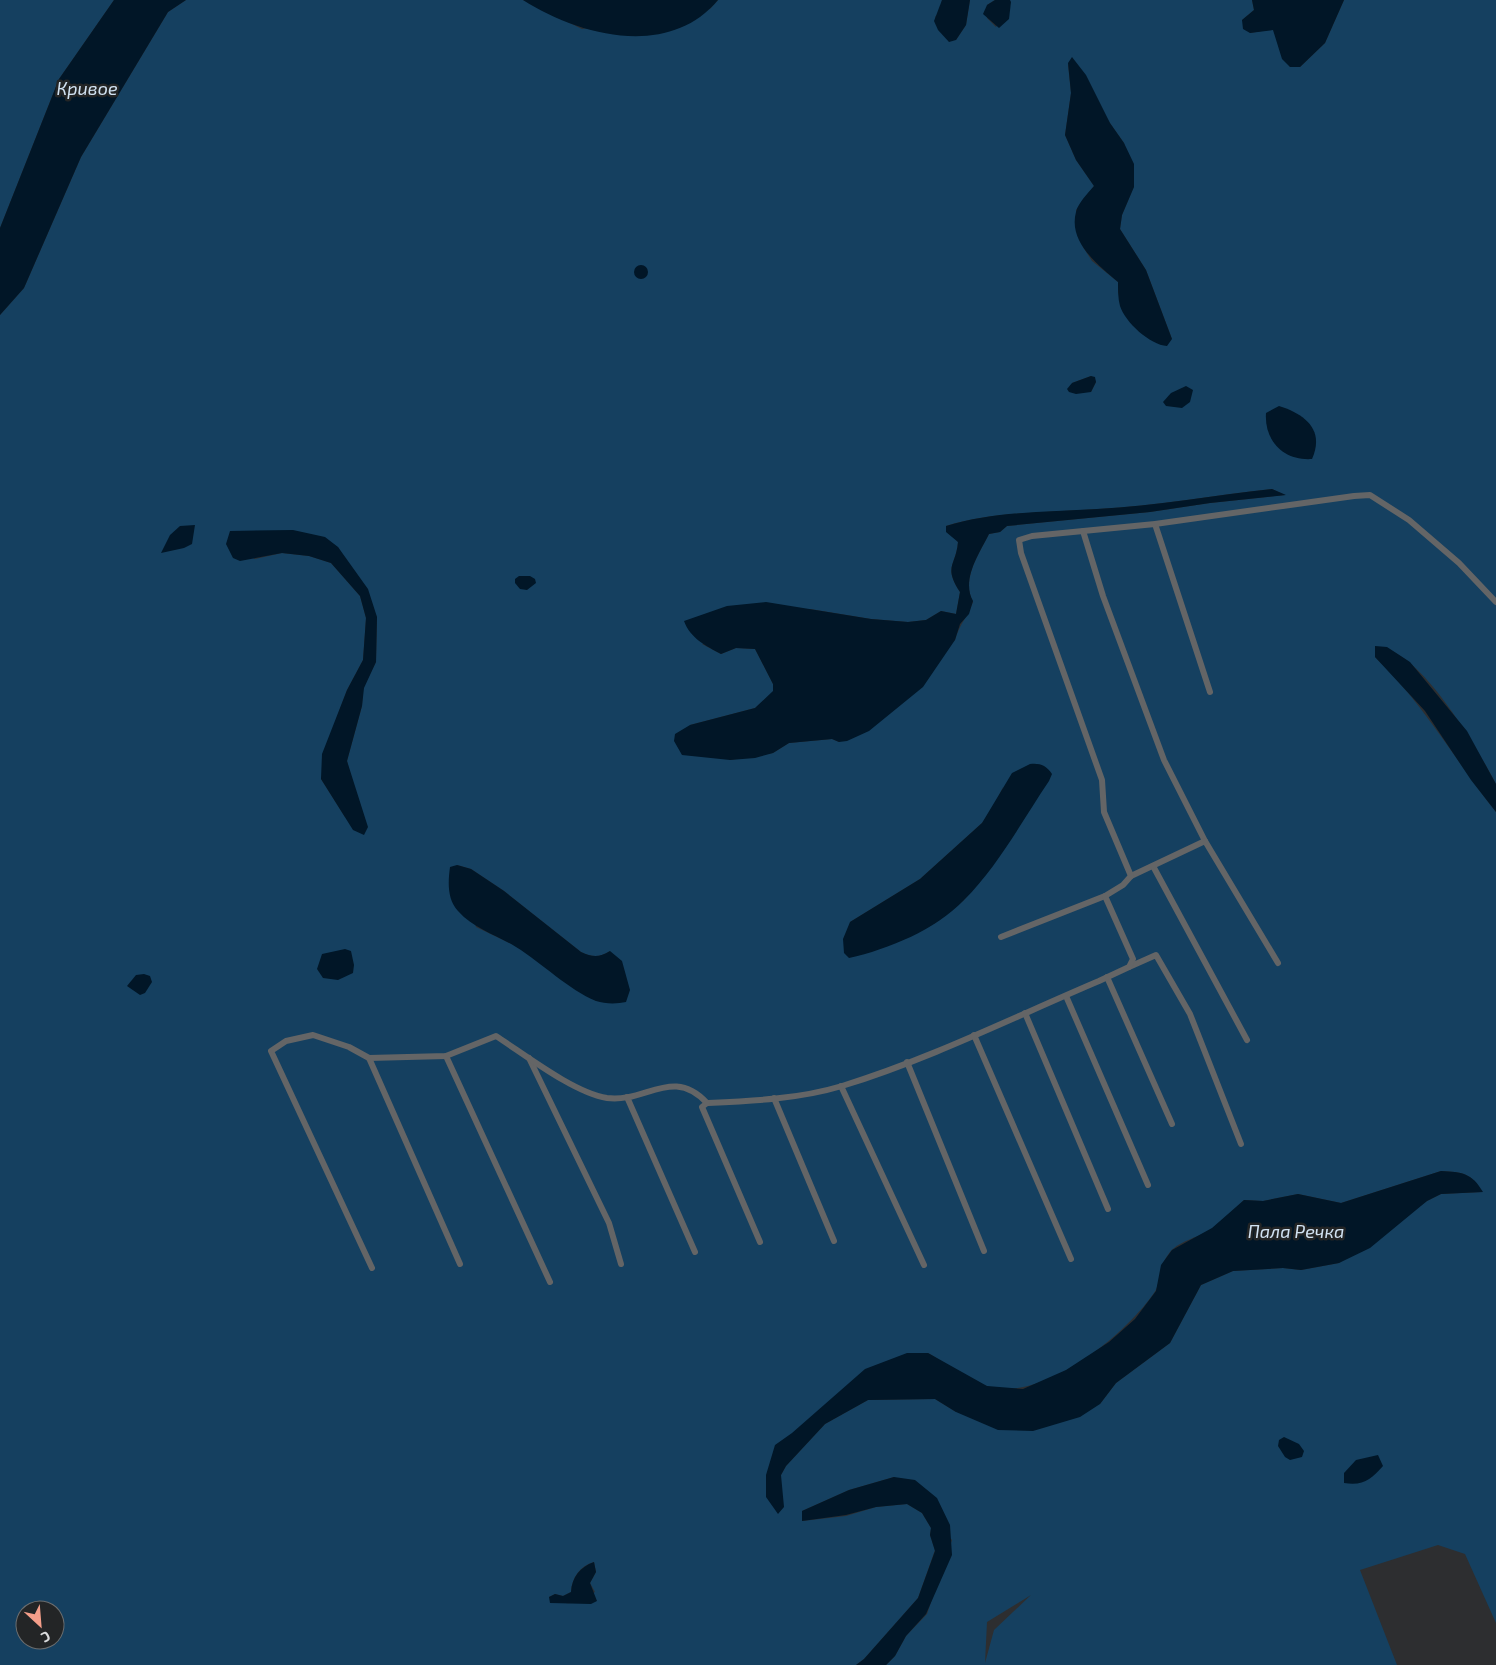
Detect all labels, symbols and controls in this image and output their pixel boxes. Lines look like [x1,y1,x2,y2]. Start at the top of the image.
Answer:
water label: Кривое [56,77,118,99]
water label: Пала Речка [1248,1220,1344,1242]
north arrow [15,1600,65,1650]
text: С [38,1628,53,1647]

